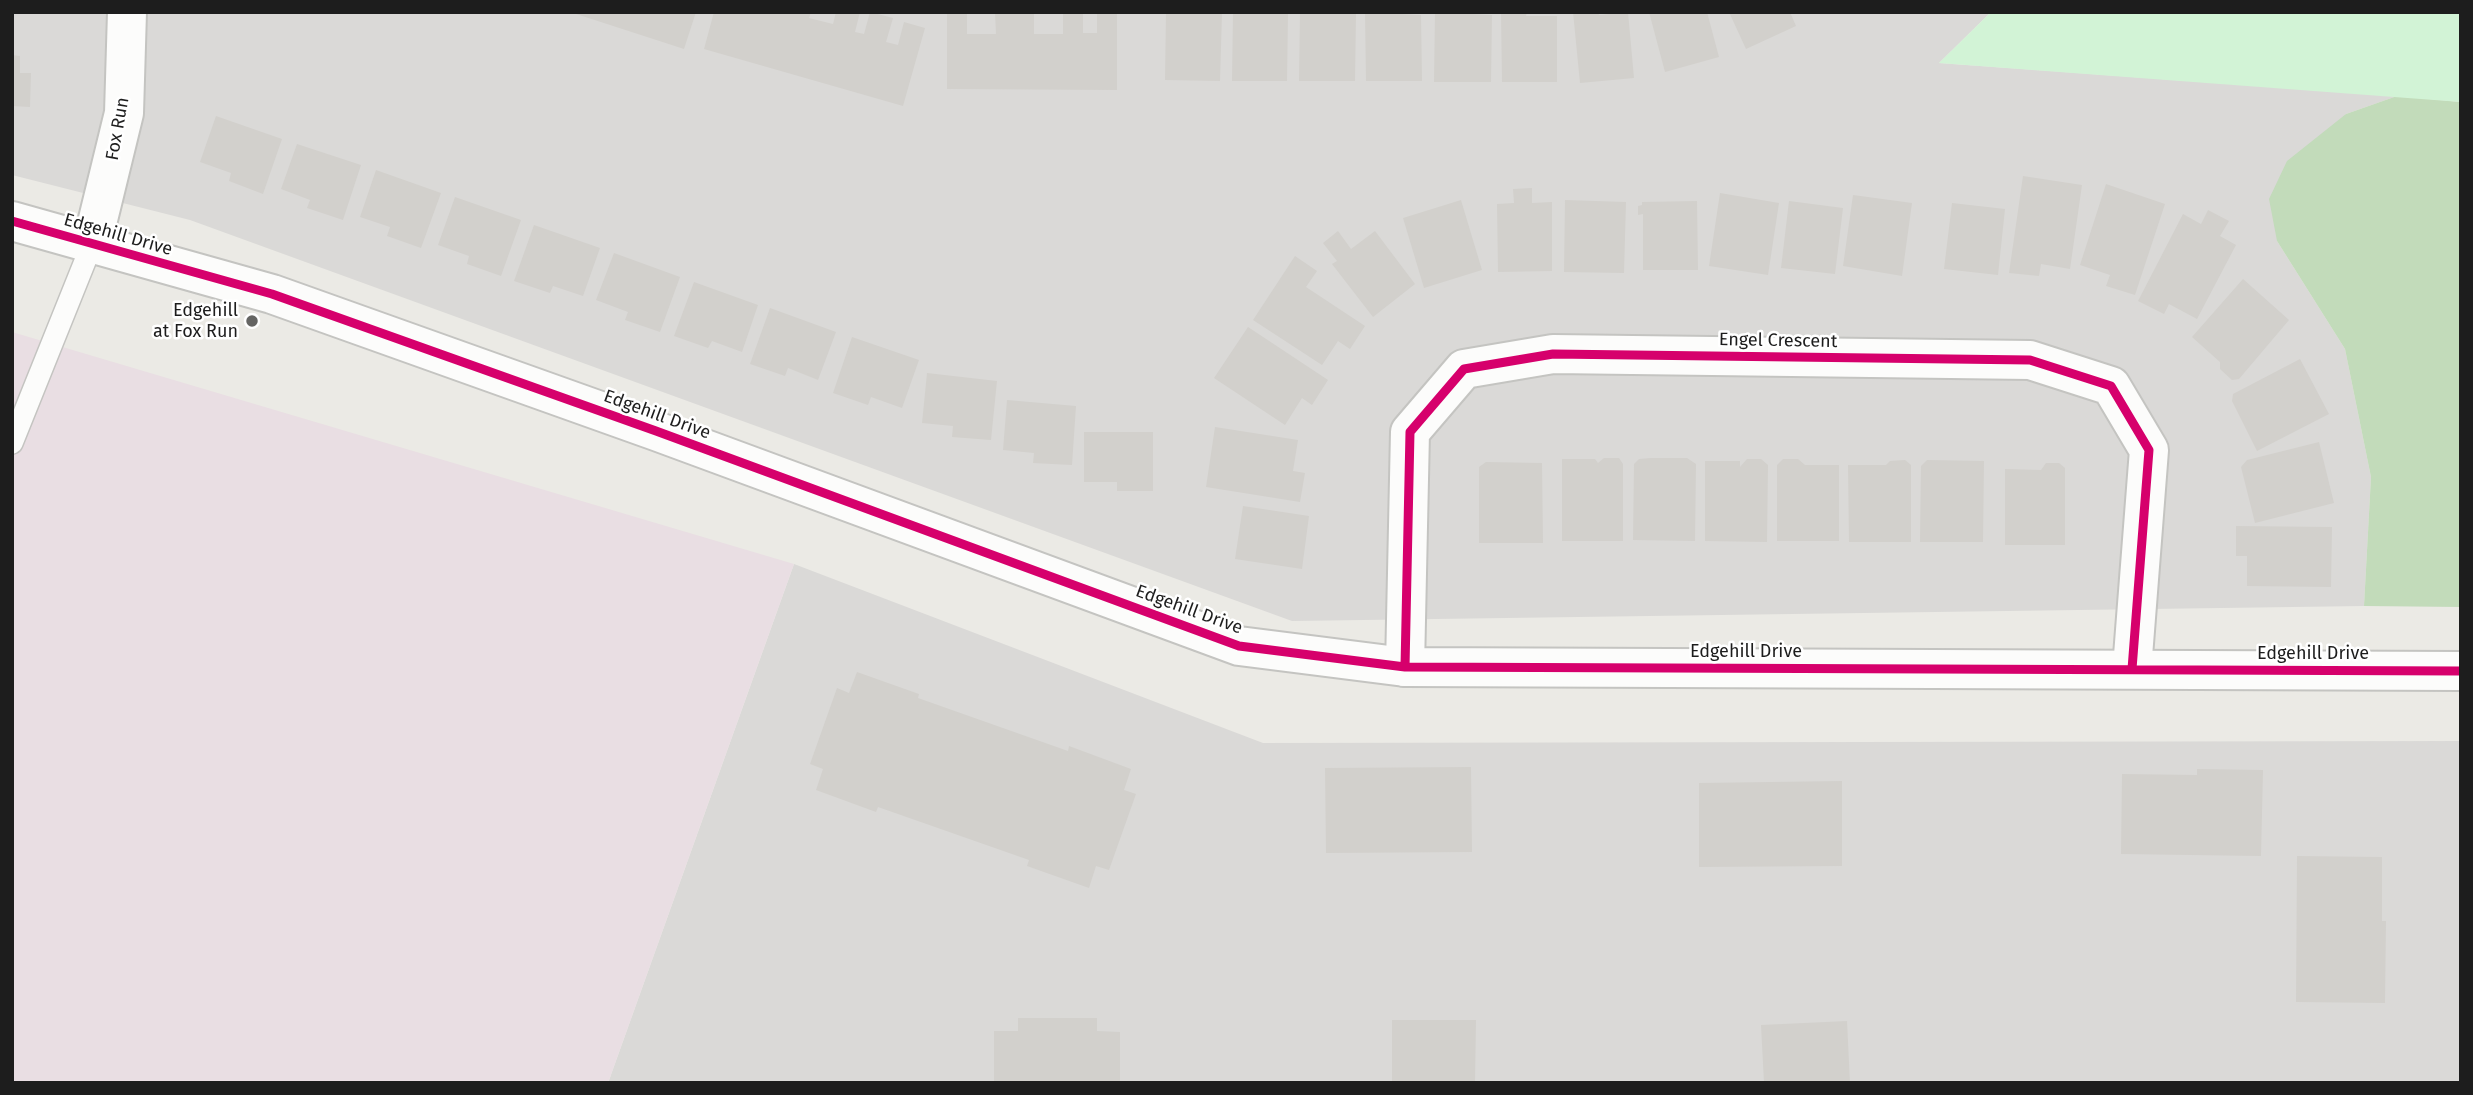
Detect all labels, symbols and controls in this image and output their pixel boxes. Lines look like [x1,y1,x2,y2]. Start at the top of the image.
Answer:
street label: Fox Run [102,96,134,162]
street label: Edgehill Drive [61,209,175,261]
place label: Edgehill at Fox Run [153,300,238,342]
marker: Edgehill at Fox Run [244,313,260,329]
street label: Engel Crescent [1719,329,1837,353]
street label: Edgehill Drive [601,386,713,444]
street label: Edgehill Drive [1133,581,1245,639]
street label: Edgehill Drive [1690,641,1802,663]
street label: Edgehill Drive [2257,643,2369,665]

